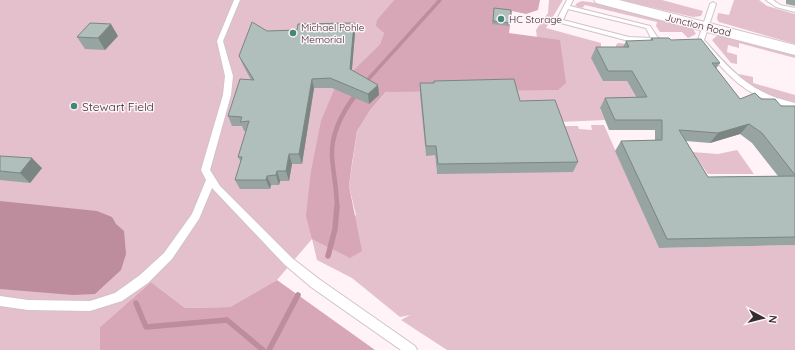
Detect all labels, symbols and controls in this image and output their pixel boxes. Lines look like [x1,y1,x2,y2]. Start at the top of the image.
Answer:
street label: Junction Road [664,11,732,39]
place label: HC Storage [509,13,562,26]
marker: HC Storage [496,14,506,24]
place label: Michael Pohle Memorial [301,21,365,46]
marker: Michael Pohle Memorial [288,28,298,38]
place label: Stewart Field [82,99,154,114]
marker: Stewart Field [69,101,79,111]
north arrow [743,298,783,338]
text: N [765,314,780,324]

